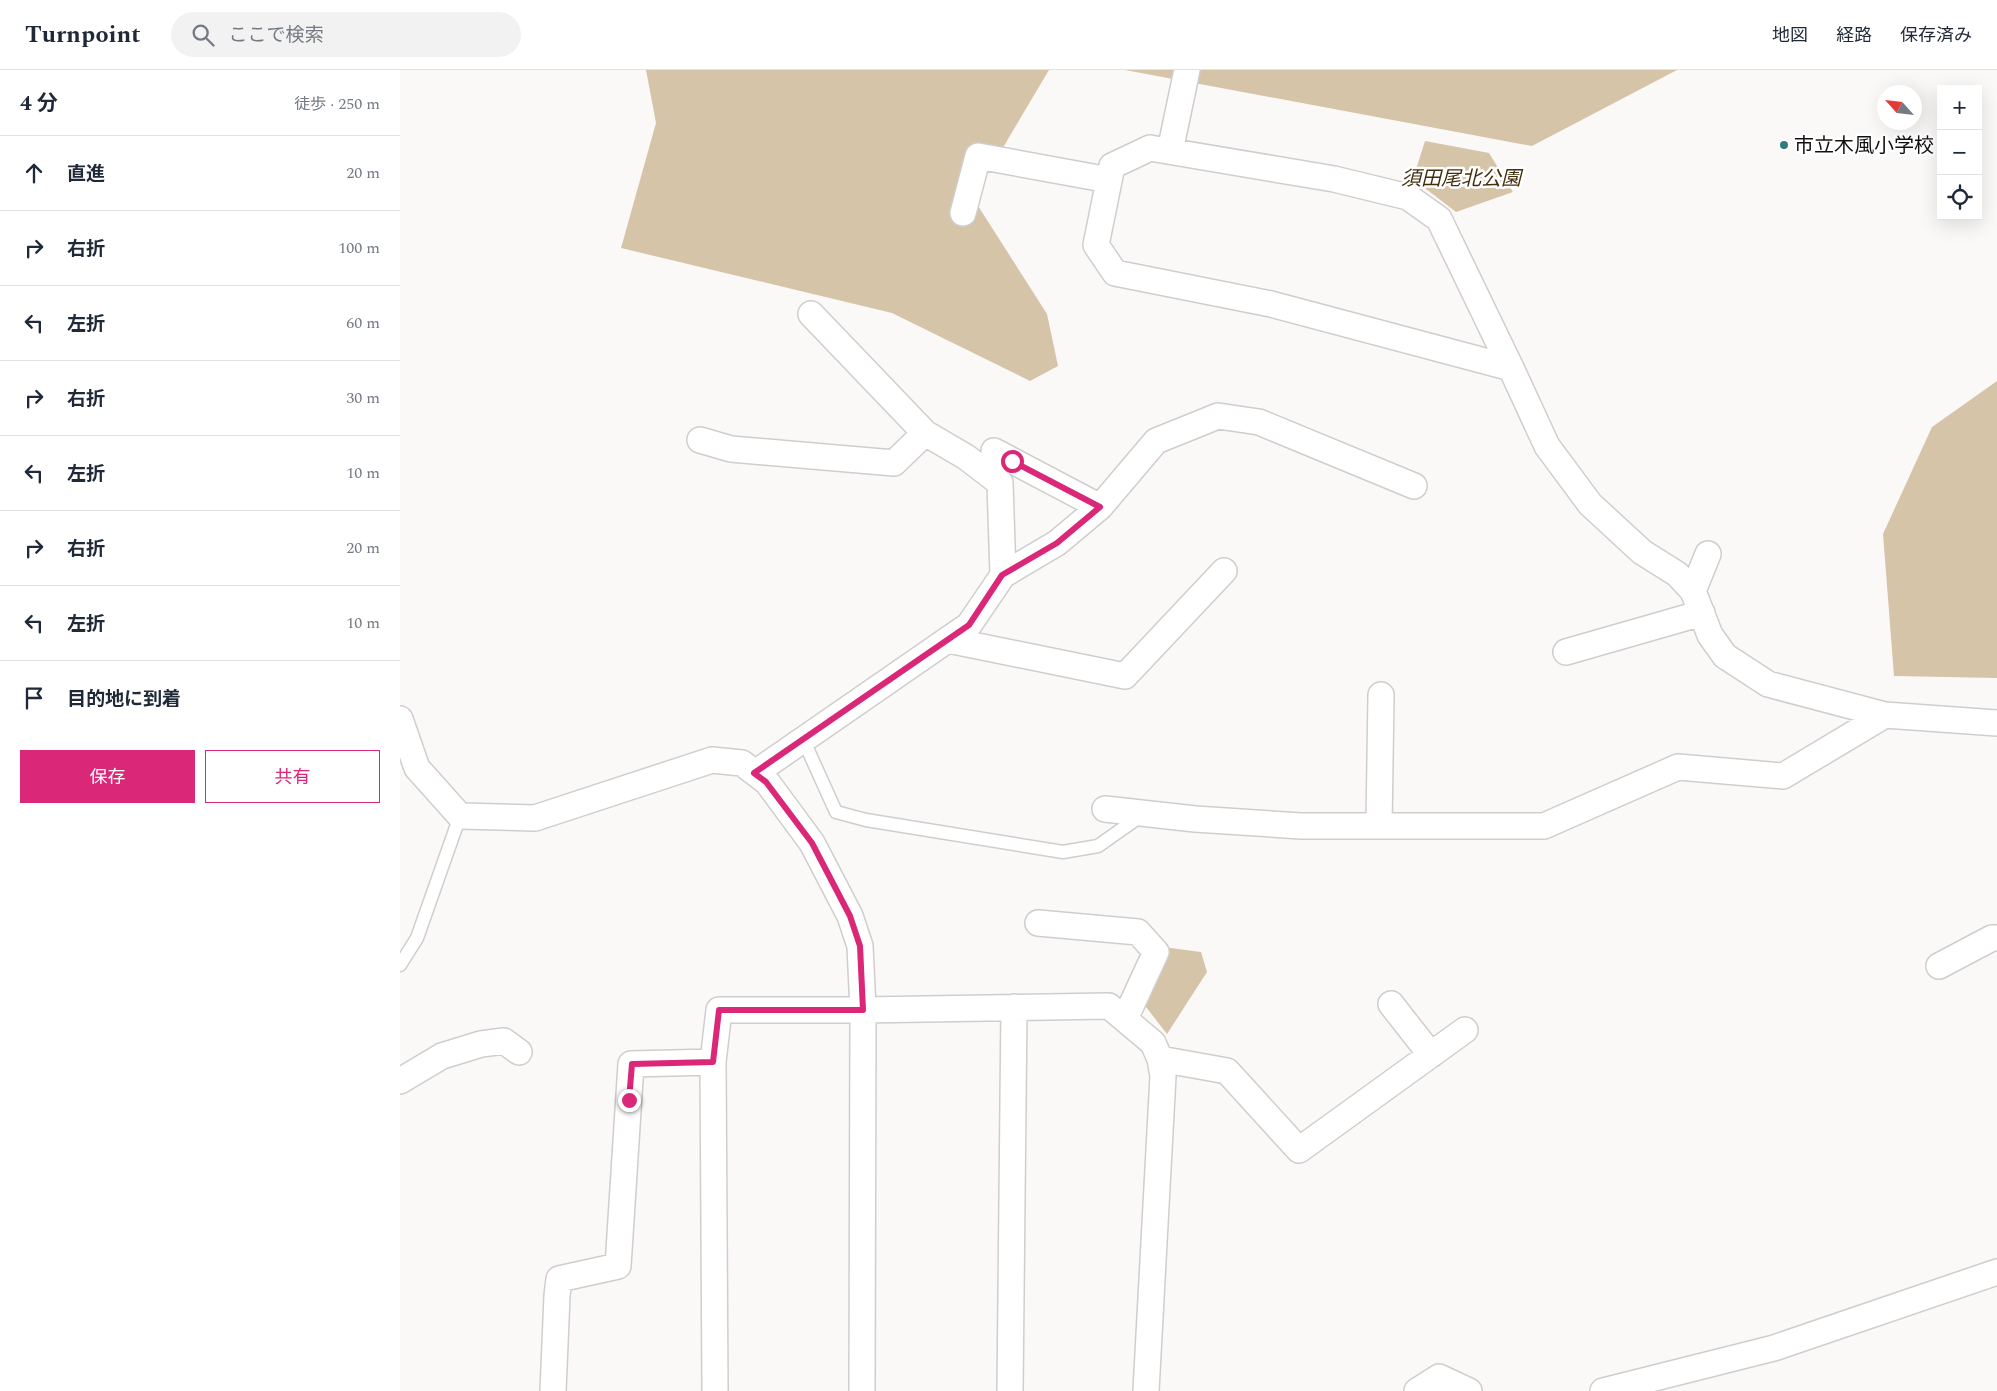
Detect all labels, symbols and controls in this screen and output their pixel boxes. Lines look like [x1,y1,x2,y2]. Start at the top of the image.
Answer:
search box [171,12,521,57]
text: Turnpoint [25,17,141,53]
icon: search [189,21,217,49]
text: ここで検索 [229,21,324,50]
text: 地図 [1772,22,1808,49]
text: 経路 [1836,22,1872,49]
text: 保存済み [1900,22,1972,49]
north arrow [1877,85,1922,130]
map controls [1937,85,1982,220]
button: + [1937,85,1982,130]
text: 4 分 [20,88,58,120]
text: 徒歩 · 250 m [294,92,380,116]
button: − [1937,130,1982,175]
place label: 市立木風小学校 [1794,131,1934,161]
marker: 市立木風小学校 [1778,139,1790,151]
icon: ahead [20,159,48,187]
text: 直進 [67,160,105,189]
text: 20 m [346,161,380,185]
park label: 須田尾北公園 [1401,164,1524,194]
button: locate [1937,175,1982,220]
icon: right [20,234,48,262]
text: 右折 [67,235,105,264]
text: 100 m [338,236,380,260]
icon: left [20,309,48,337]
text: 左折 [67,310,105,339]
text: 60 m [346,311,380,335]
icon: right [20,384,48,412]
text: 右折 [67,385,105,414]
text: 30 m [346,386,380,410]
route start [1001,450,1024,473]
icon: left [20,459,48,487]
text: 左折 [67,460,105,489]
text: 10 m [346,461,380,485]
icon: right [20,534,48,562]
text: 右折 [67,535,105,564]
text: 20 m [346,536,380,560]
icon: left [20,609,48,637]
text: 左折 [67,610,105,639]
text: 10 m [346,611,380,635]
icon: arrive [20,684,48,712]
text: 目的地に到着 [67,685,181,714]
button: 保存 [20,750,195,803]
button: 共有 [205,750,380,803]
route end [618,1089,641,1112]

